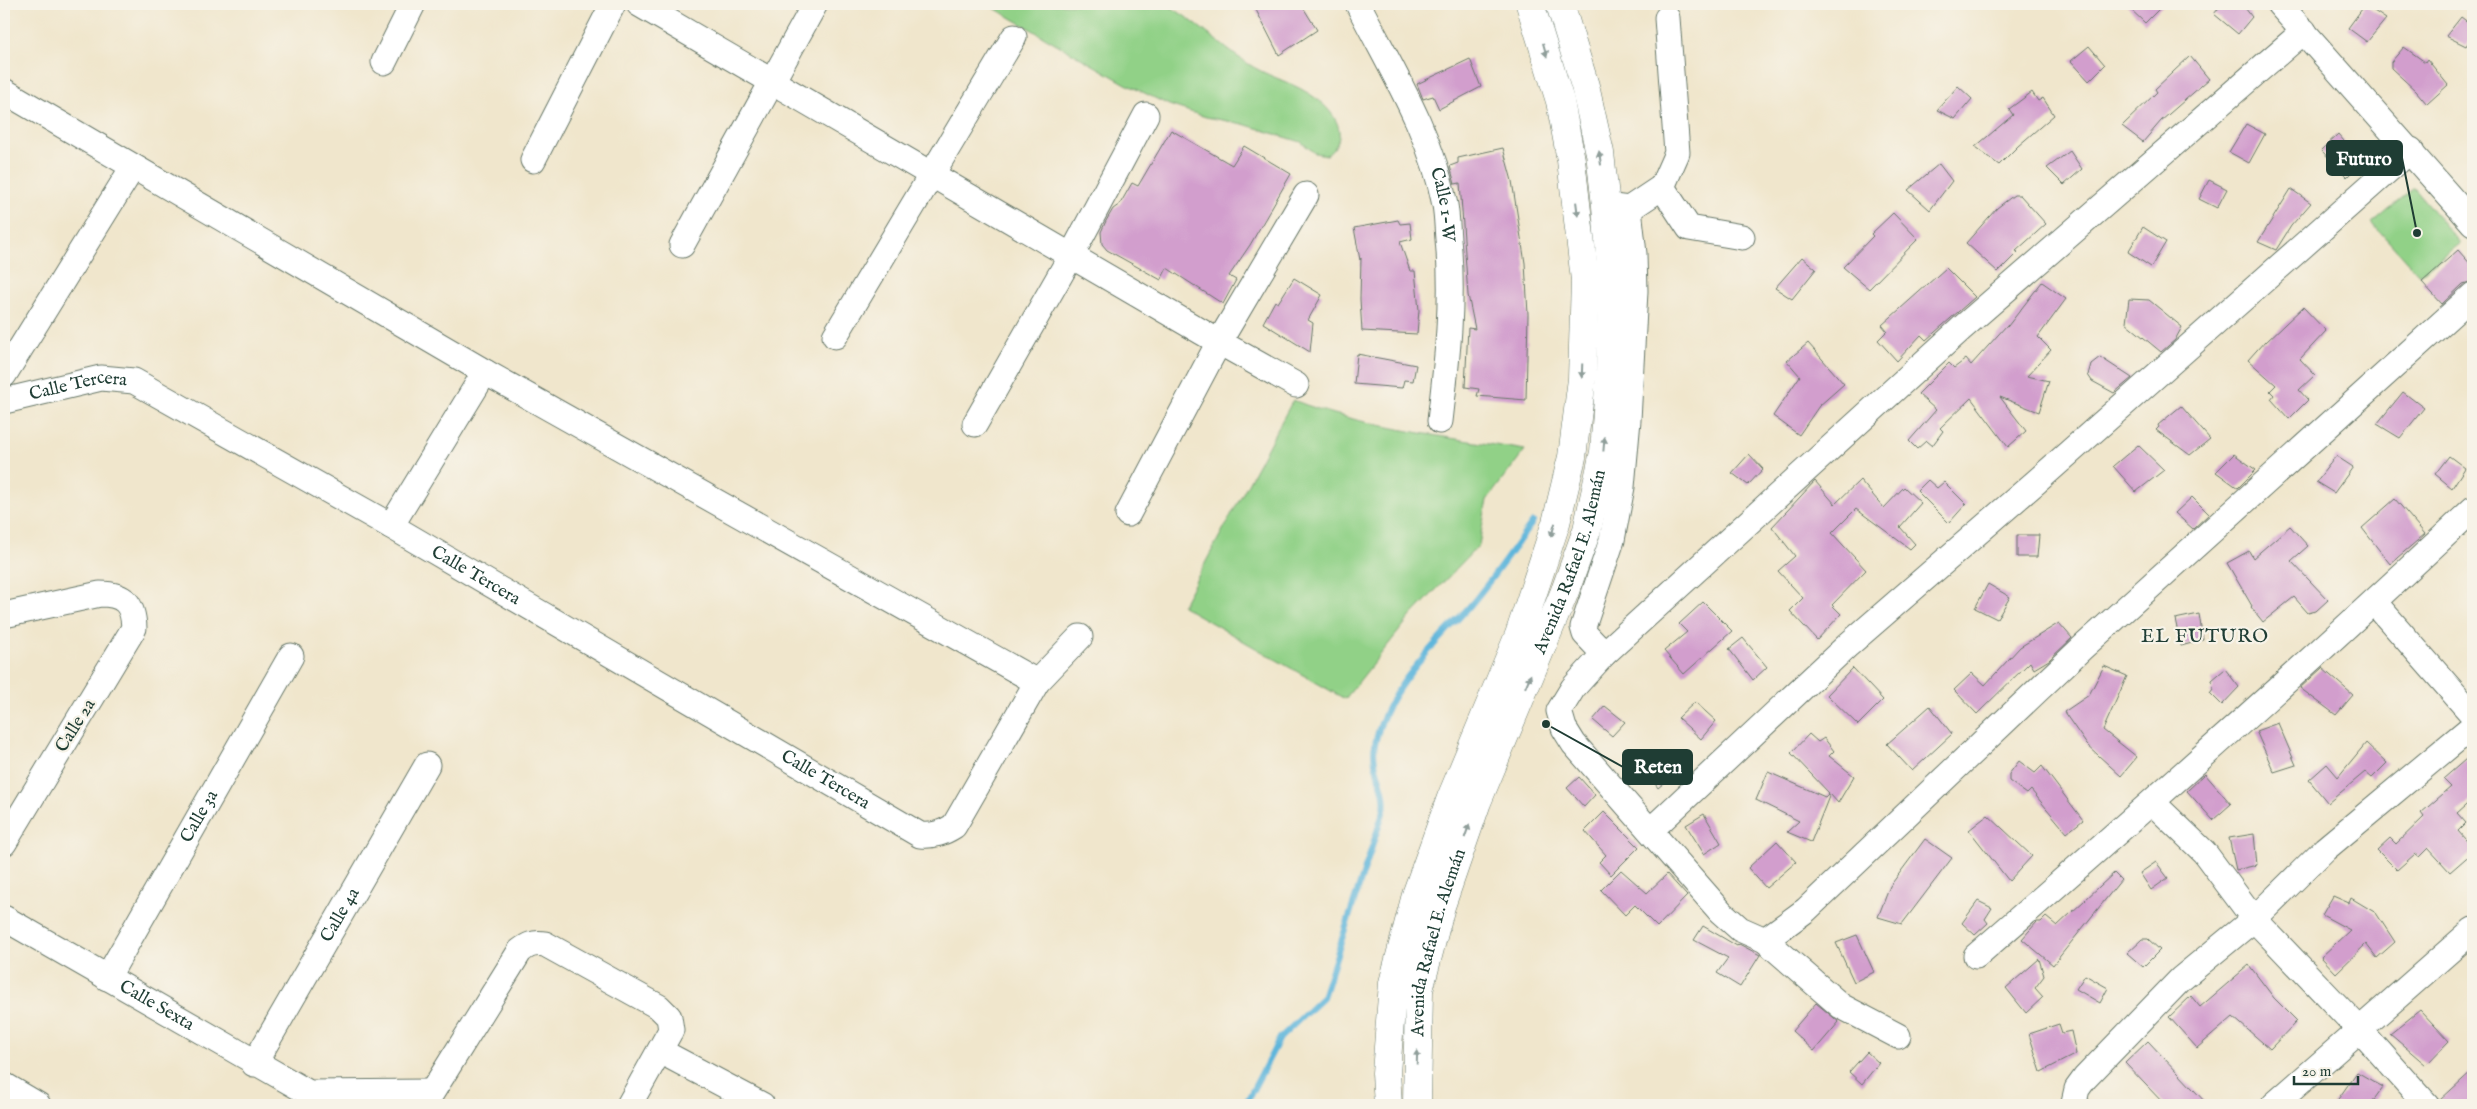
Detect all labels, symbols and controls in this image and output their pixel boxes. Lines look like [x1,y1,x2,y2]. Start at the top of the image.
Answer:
one-way arrow [1541,42,1549,58]
callout: Futuro [2327,141,2402,175]
text: Futuro [2336,148,2392,172]
one-way arrow [1596,149,1604,165]
street label: Calle 1-W [1425,165,1460,243]
one-way arrow [1573,201,1581,217]
one-way arrow [1578,363,1586,379]
street label: Calle Tercera [27,366,128,406]
one-way arrow [1601,435,1609,451]
street label: Avenida Rafael E. Alemán [1528,467,1611,658]
one-way arrow [1549,523,1557,538]
street label: Calle Tercera [427,540,525,611]
district label: EL FUTURO [2141,625,2269,649]
one-way arrow [1524,674,1532,688]
street label: Calle 2a [51,695,101,757]
street label: Calle Tercera [777,745,874,815]
callout: Reten [1623,750,1692,784]
text: Reten [1634,756,1682,780]
street label: Calle 3a [175,786,224,847]
one-way arrow [1464,824,1471,839]
street label: Avenida Rafael E. Alemán [1407,845,1472,1038]
street label: Calle 4a [315,884,365,947]
street label: Calle Sexta [115,975,199,1036]
one-way arrow [1413,1048,1421,1064]
scale bar [2294,1054,2358,1086]
text: 20 m [2302,1062,2332,1081]

